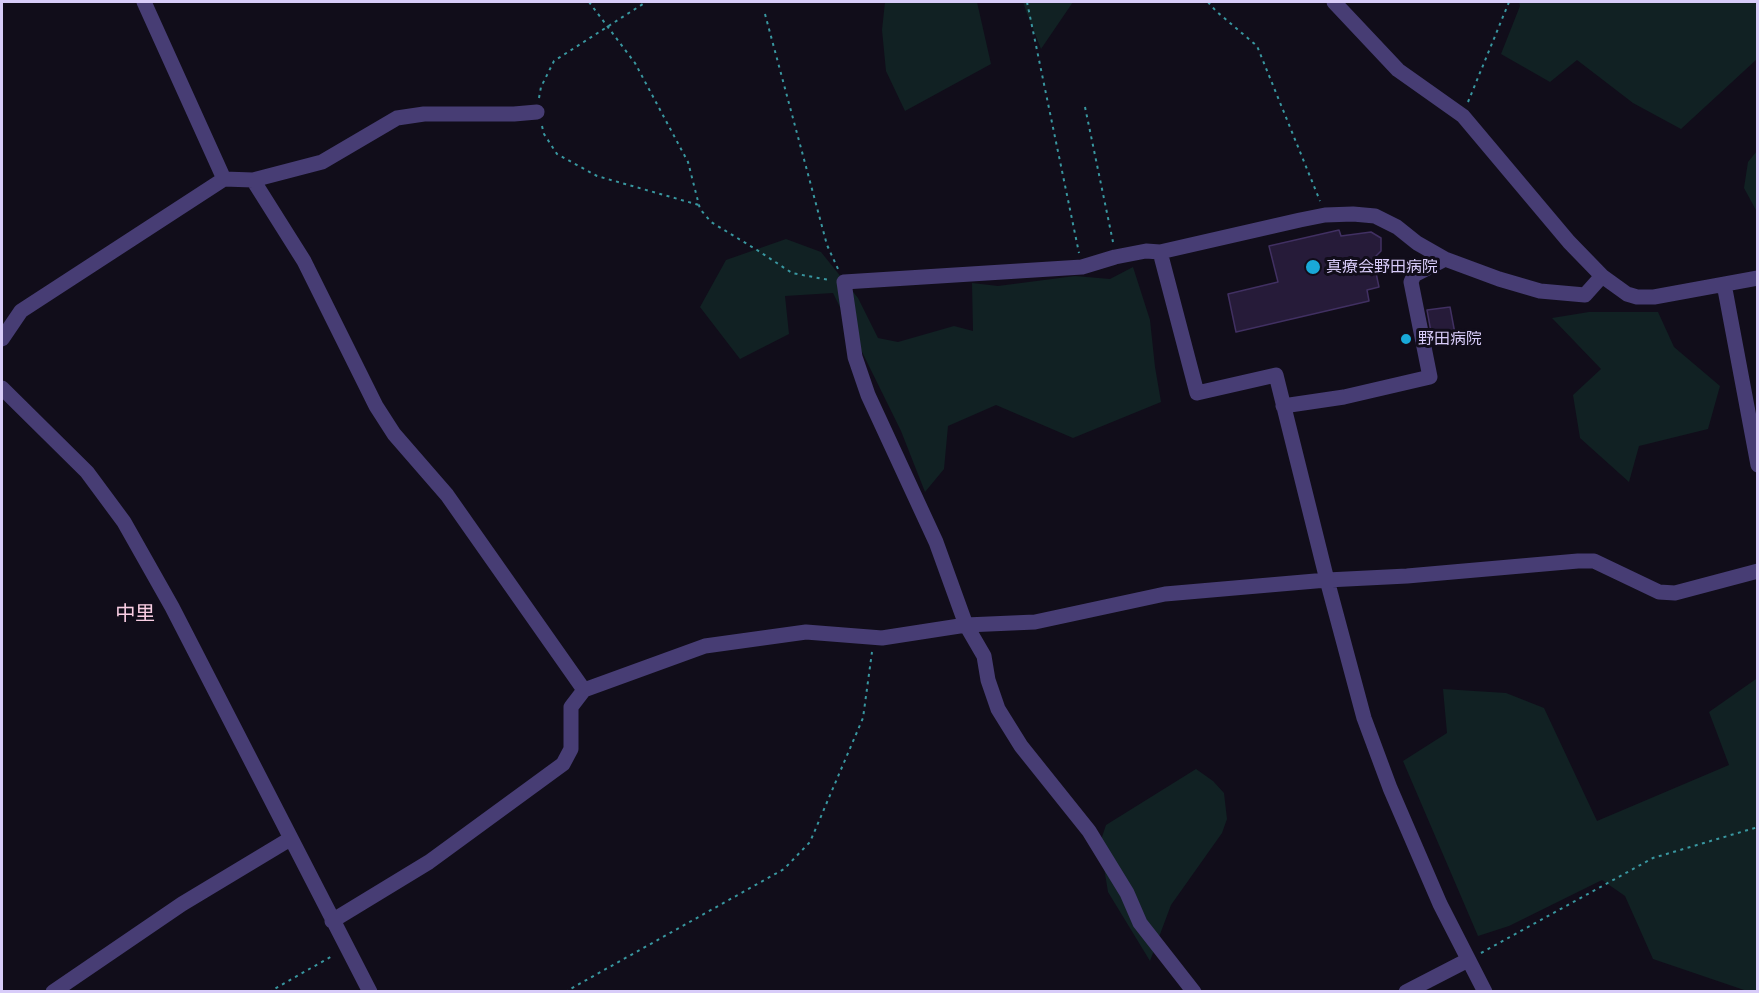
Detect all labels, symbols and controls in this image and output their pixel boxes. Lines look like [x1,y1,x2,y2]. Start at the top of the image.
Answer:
place label: 真療会野田病院 [1326,257,1438,277]
marker: 真療会野田病院 [1304,258,1322,276]
place label: 野田病院 [1418,329,1482,349]
marker: 野田病院 [1399,332,1413,346]
district label: 中里 [115,602,155,626]

